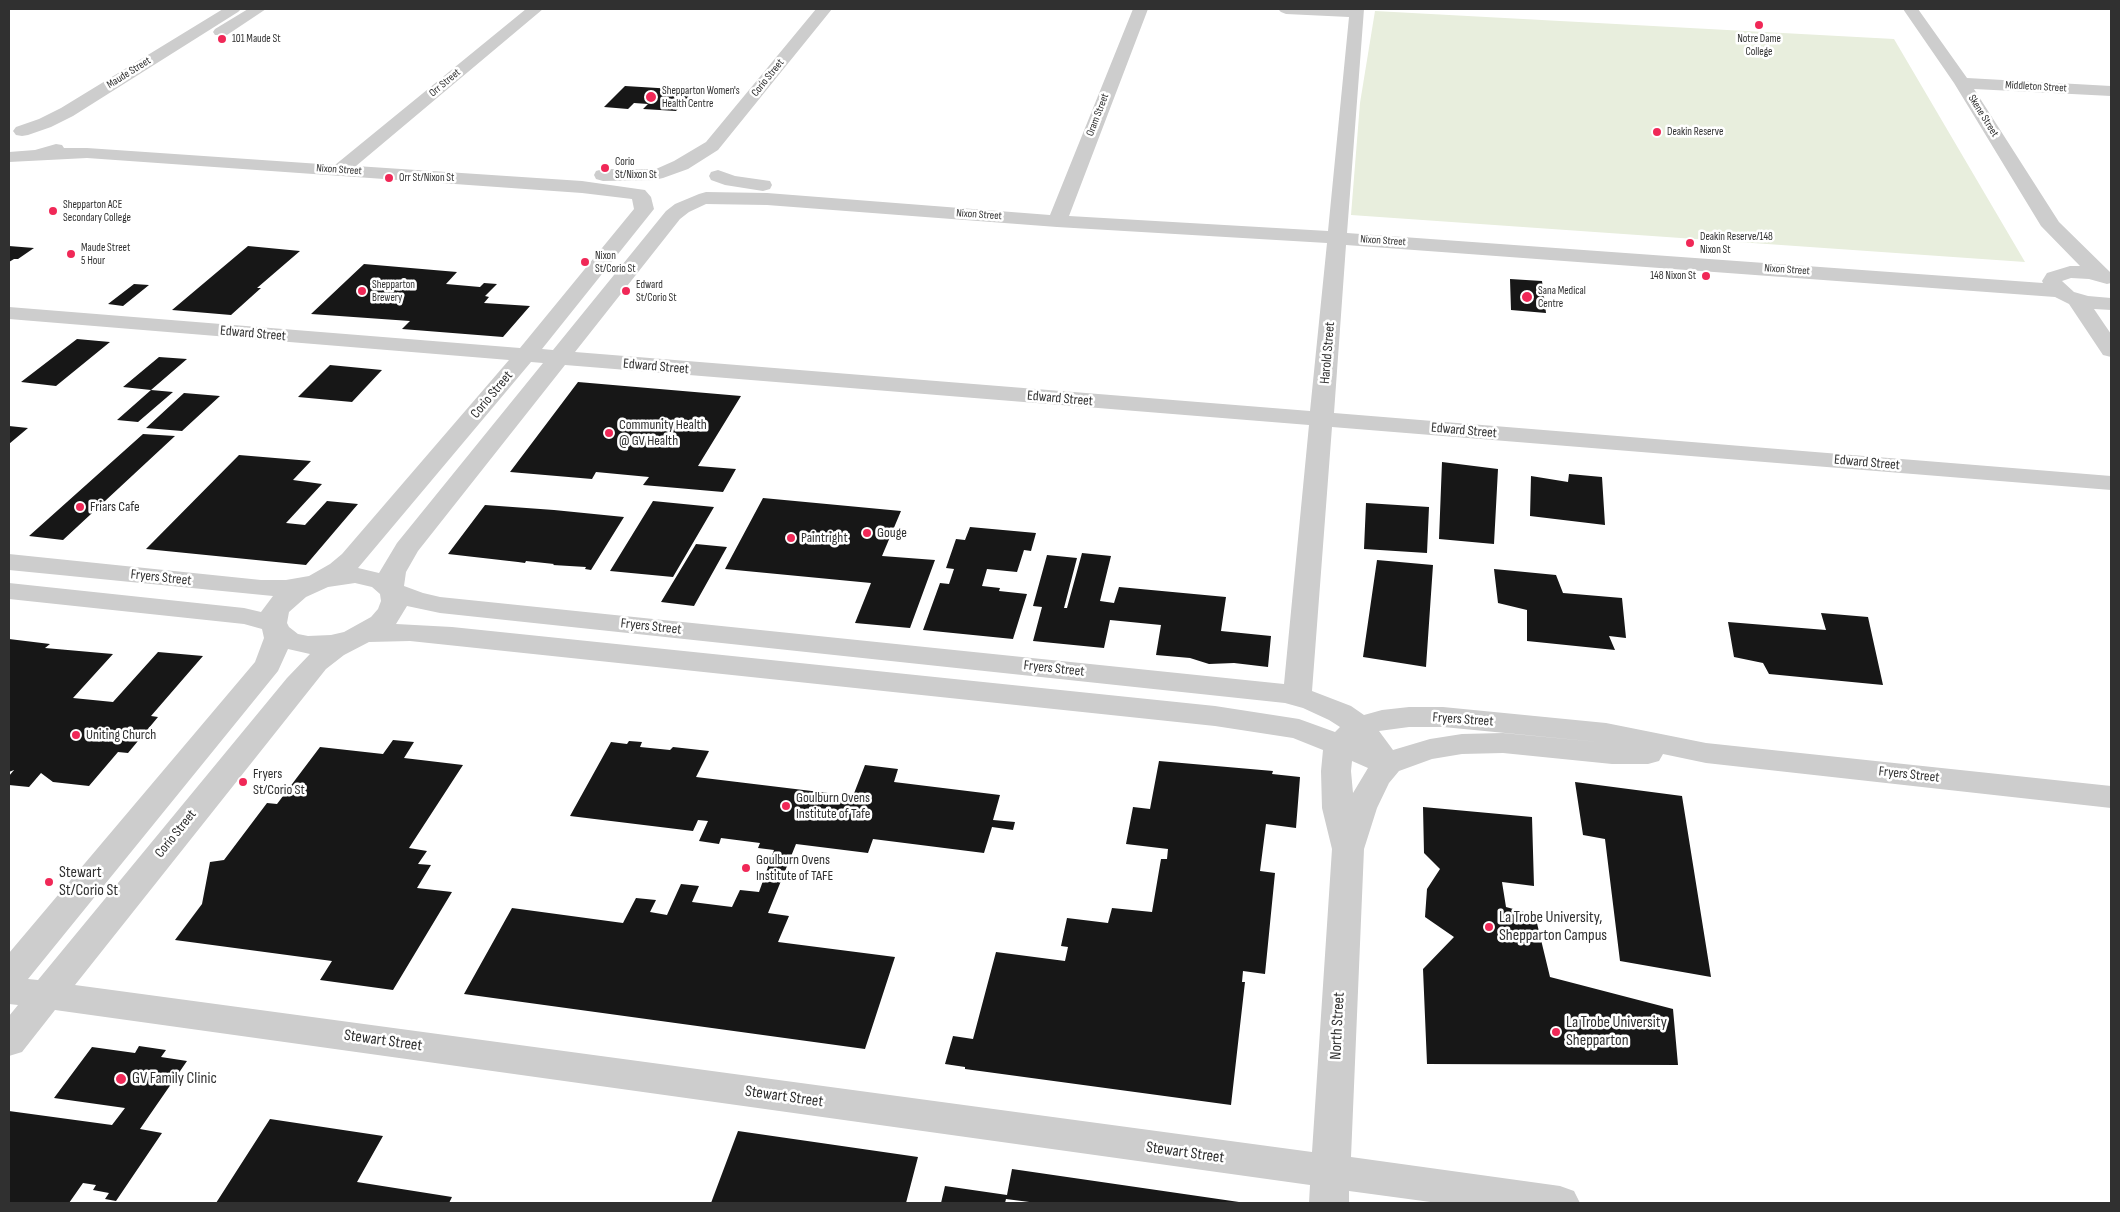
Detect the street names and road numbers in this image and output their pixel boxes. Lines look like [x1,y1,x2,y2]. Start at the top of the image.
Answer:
street label: Maude Street [105,54,153,92]
street label: Corio Street [749,57,787,99]
street label: Orr Street [427,66,463,100]
street label: Middleton Street [2005,79,2067,95]
street label: Oram Street [1084,92,1112,138]
street label: Skene Street [1965,92,2001,140]
street label: Nixon Street [316,162,362,178]
street label: Nixon Street [956,207,1002,223]
street label: Nixon Street [1360,233,1406,249]
street label: Nixon Street [1764,262,1810,278]
street label: Harold Street [1317,321,1339,385]
street label: Edward Street [219,323,287,345]
street label: Edward Street [622,356,690,378]
street label: Corio Street [467,368,517,422]
street label: Edward Street [1026,388,1094,410]
street label: Edward Street [1430,420,1498,442]
street label: Edward Street [1833,452,1901,474]
street label: Fryers Street [130,566,192,590]
street label: Fryers Street [620,615,682,639]
street label: Fryers Street [1023,657,1085,681]
street label: Fryers Street [1432,709,1494,731]
street label: Fryers Street [1878,763,1940,787]
street label: Corio Street [152,807,200,861]
street label: North Street [1327,992,1349,1060]
street label: Stewart Street [343,1026,423,1056]
street label: Stewart Street [744,1082,824,1112]
street label: Stewart Street [1145,1138,1225,1168]

